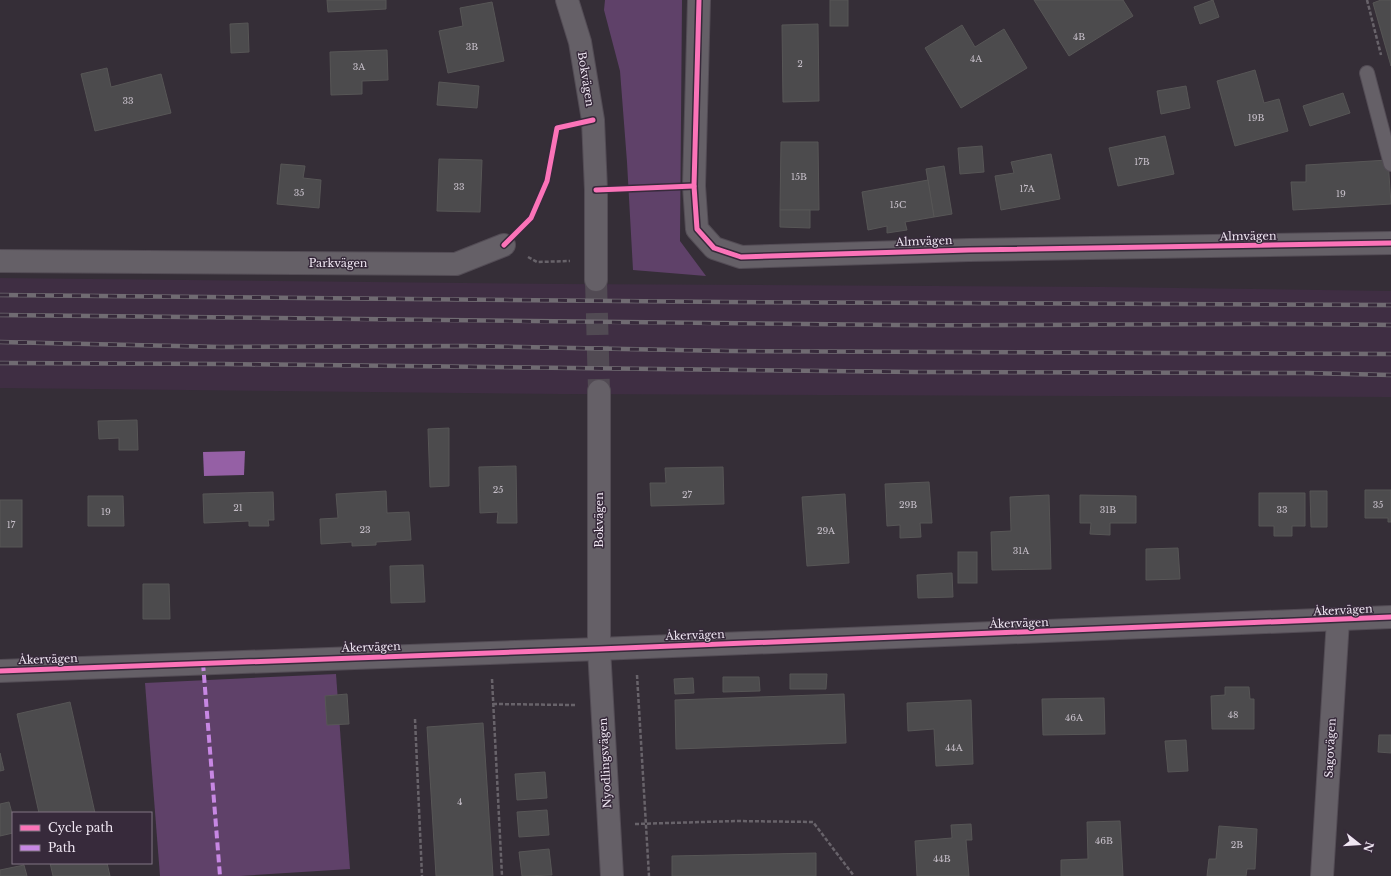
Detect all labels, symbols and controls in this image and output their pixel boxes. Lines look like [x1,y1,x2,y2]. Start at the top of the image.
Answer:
house number: 4B [1073,31,1085,42]
house number: 3B [466,41,478,52]
street label: Bokvägen [575,50,597,108]
house number: 4A [970,53,983,64]
house number: 2 [797,58,803,69]
house number: 3A [353,61,366,72]
house number: 33 [122,95,134,106]
house number: 19B [1248,112,1264,123]
house number: 17B [1134,156,1150,167]
house number: 15B [791,171,807,182]
house number: 33 [453,181,465,192]
house number: 17A [1019,183,1036,194]
house number: 35 [294,187,304,198]
house number: 19 [1336,188,1346,199]
house number: 15C [890,199,906,210]
street label: Almvägen [1218,228,1277,244]
street label: Almvägen [894,233,953,249]
street label: Parkvägen [309,256,368,270]
house number: 25 [493,484,503,495]
house number: 27 [682,489,693,500]
street label: Bokvägen [592,492,606,548]
house number: 29B [899,499,917,510]
house number: 35 [1373,499,1383,510]
house number: 21 [233,502,243,513]
house number: 31B [1100,504,1116,515]
house number: 33 [1276,504,1288,515]
house number: 19 [101,506,111,517]
house number: 17 [7,519,16,530]
house number: 23 [359,524,371,535]
house number: 29A [817,525,836,536]
house number: 31A [1013,545,1030,556]
street label: Åkervägen [1312,601,1374,619]
street label: Åkervägen [988,615,1049,631]
street label: Åkervägen [664,627,725,643]
street label: Åkervägen [340,639,401,655]
street label: Åkervägen [17,651,78,667]
house number: 48 [1228,709,1238,720]
house number: 46A [1065,712,1084,723]
street label: Nyodlingsvägen [596,717,614,809]
street label: Sagovägen [1321,717,1339,778]
house number: 44A [945,742,964,753]
house number: 4 [457,796,463,807]
legend [12,812,152,864]
text: Cycle path [48,820,113,835]
north arrow [1339,824,1379,864]
house number: 46B [1095,835,1113,846]
house number: 2B [1231,839,1243,850]
text: Path [48,840,76,855]
text: N [1360,840,1377,855]
house number: 44B [933,853,951,864]

